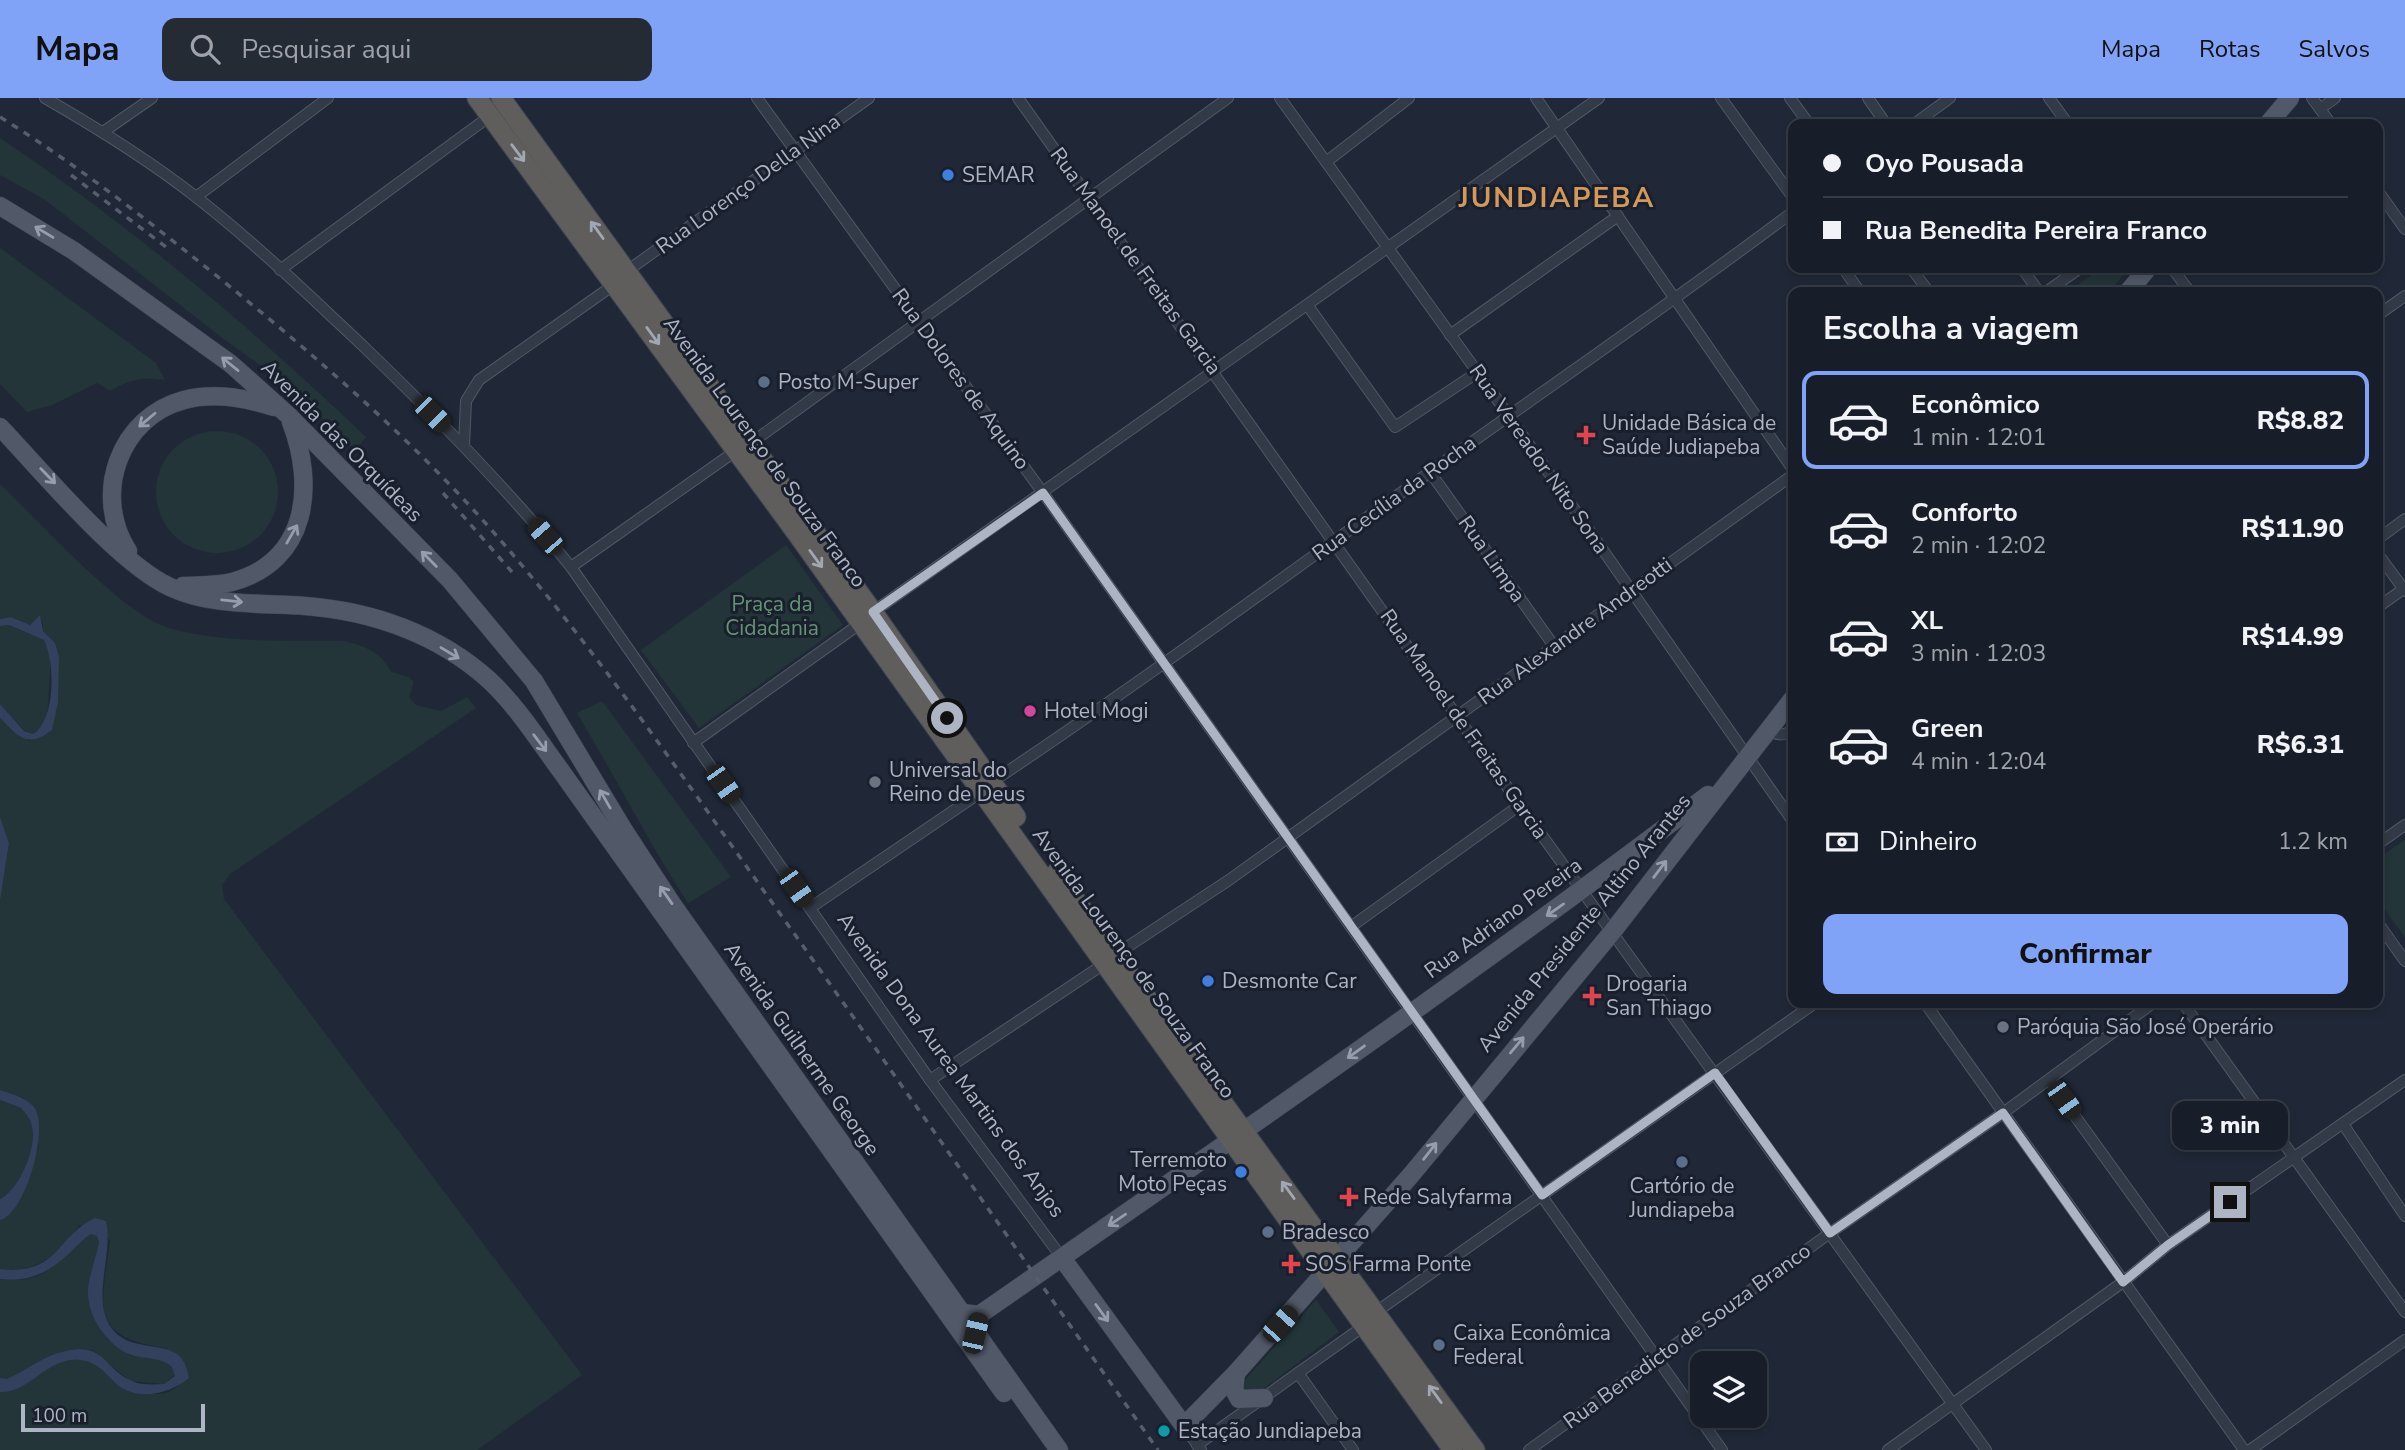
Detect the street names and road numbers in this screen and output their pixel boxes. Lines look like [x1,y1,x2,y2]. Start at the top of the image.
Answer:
street label: Rua Lorenço Della Nina [650,108,846,260]
street label: Rua Manoel de Freitas Garcia [1044,142,1228,380]
street label: Rua Dolores de Aquino [886,283,1036,475]
street label: Avenida Lourenço de Souza Franco [657,311,873,593]
street label: Avenida das Orquídeas [255,354,429,528]
street label: Rua Vereador Nito Sona [1463,359,1615,559]
street label: Rua Cecília da Rocha [1306,429,1482,567]
street label: Rua Limpa [1452,510,1532,608]
street label: Rua Alexandre Andreotti [1472,551,1678,711]
street label: Rua Manoel de Freitas Garcia [1374,603,1554,845]
street label: Avenida Presidente Altino Arantes [1471,788,1697,1058]
street label: Avenida Lourenço de Souza Franco [1026,822,1242,1104]
street label: Rua Adriano Pereira [1419,851,1587,985]
street label: Avenida Dona Aurea Martins dos Anjos [831,907,1071,1223]
street label: Avenida Guilherme George [718,937,886,1161]
street label: Rua Benedicto de Souza Branco [1558,1237,1816,1435]

